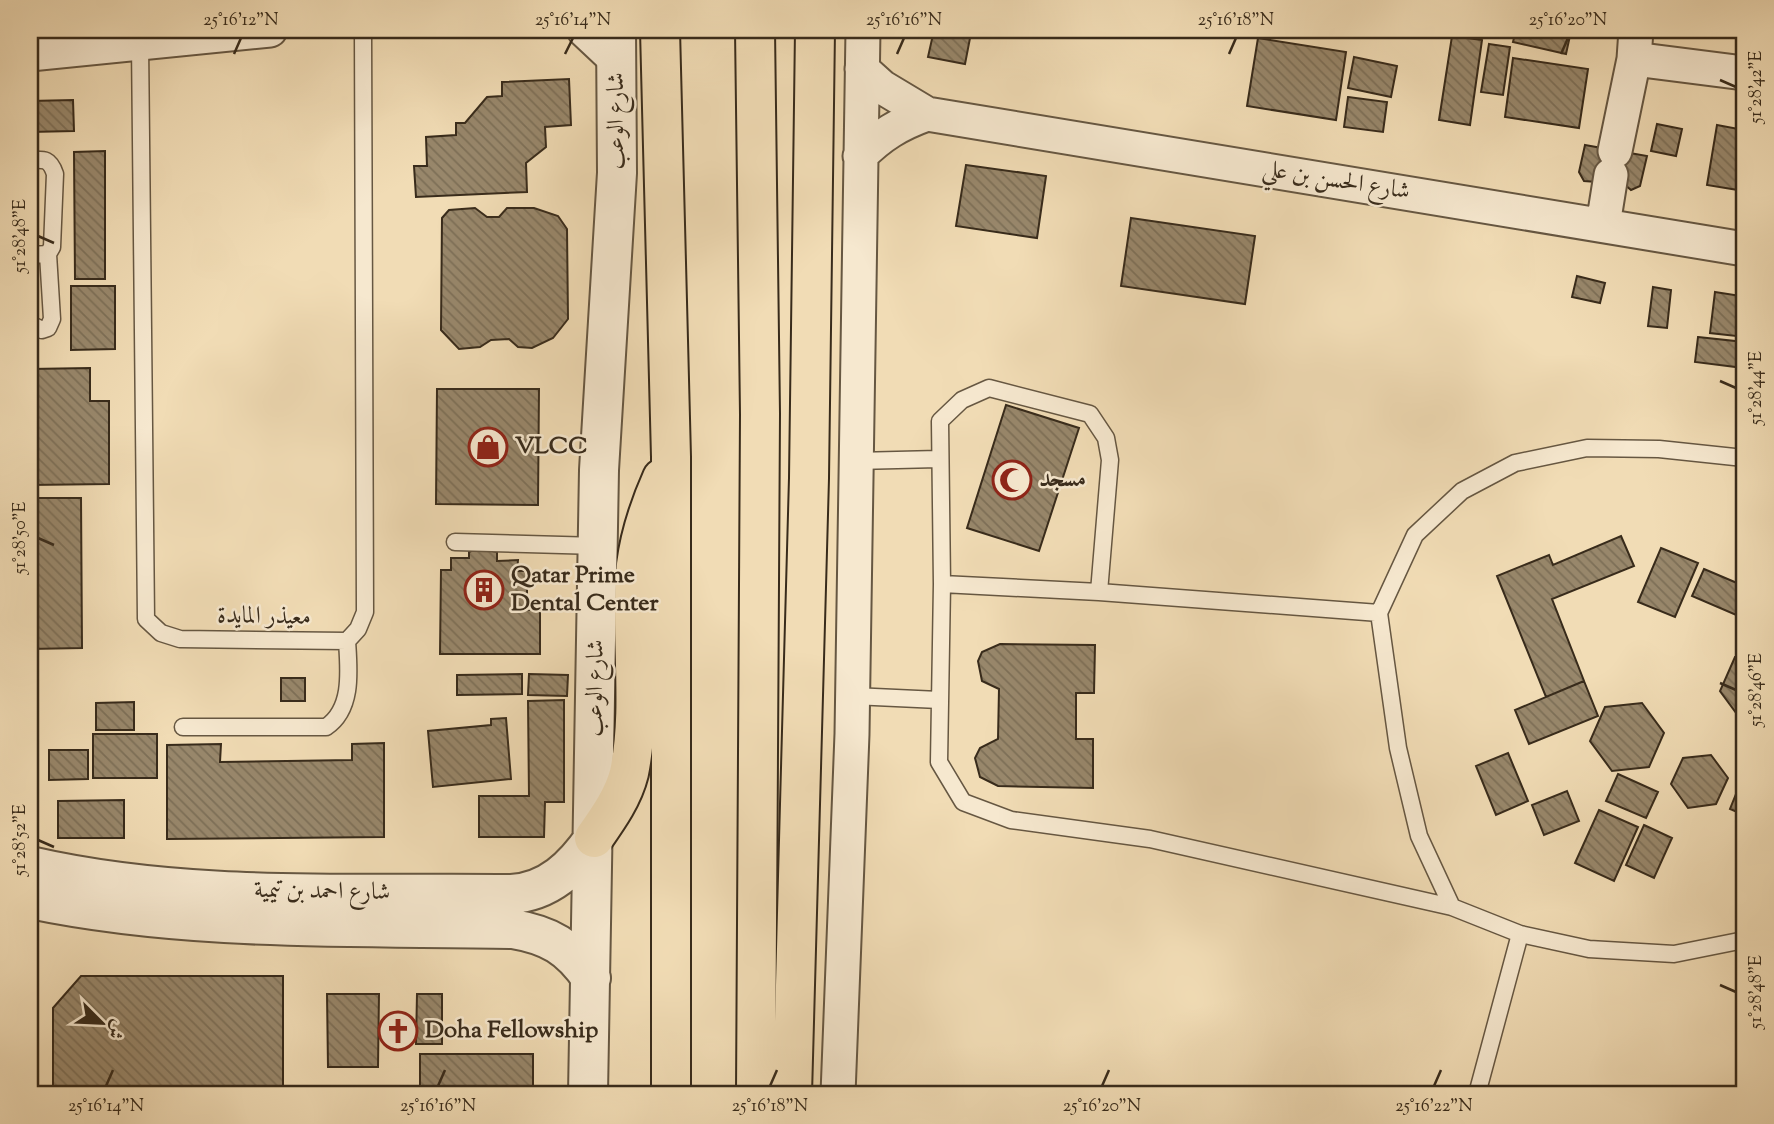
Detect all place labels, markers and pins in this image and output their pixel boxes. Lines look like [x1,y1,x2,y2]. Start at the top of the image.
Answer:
shop icon: VLCC [467,426,509,468]
place label: VLCC [515,430,588,464]
mosque icon: مسجد [991,459,1033,501]
place label: مسجد [1039,463,1086,497]
place label: Qatar Prime Dental Center [511,559,659,621]
building icon: Qatar Prime Dental Center [463,569,505,611]
church icon: Doha Fellowship [377,1010,419,1052]
place label: Doha Fellowship [425,1014,598,1048]

